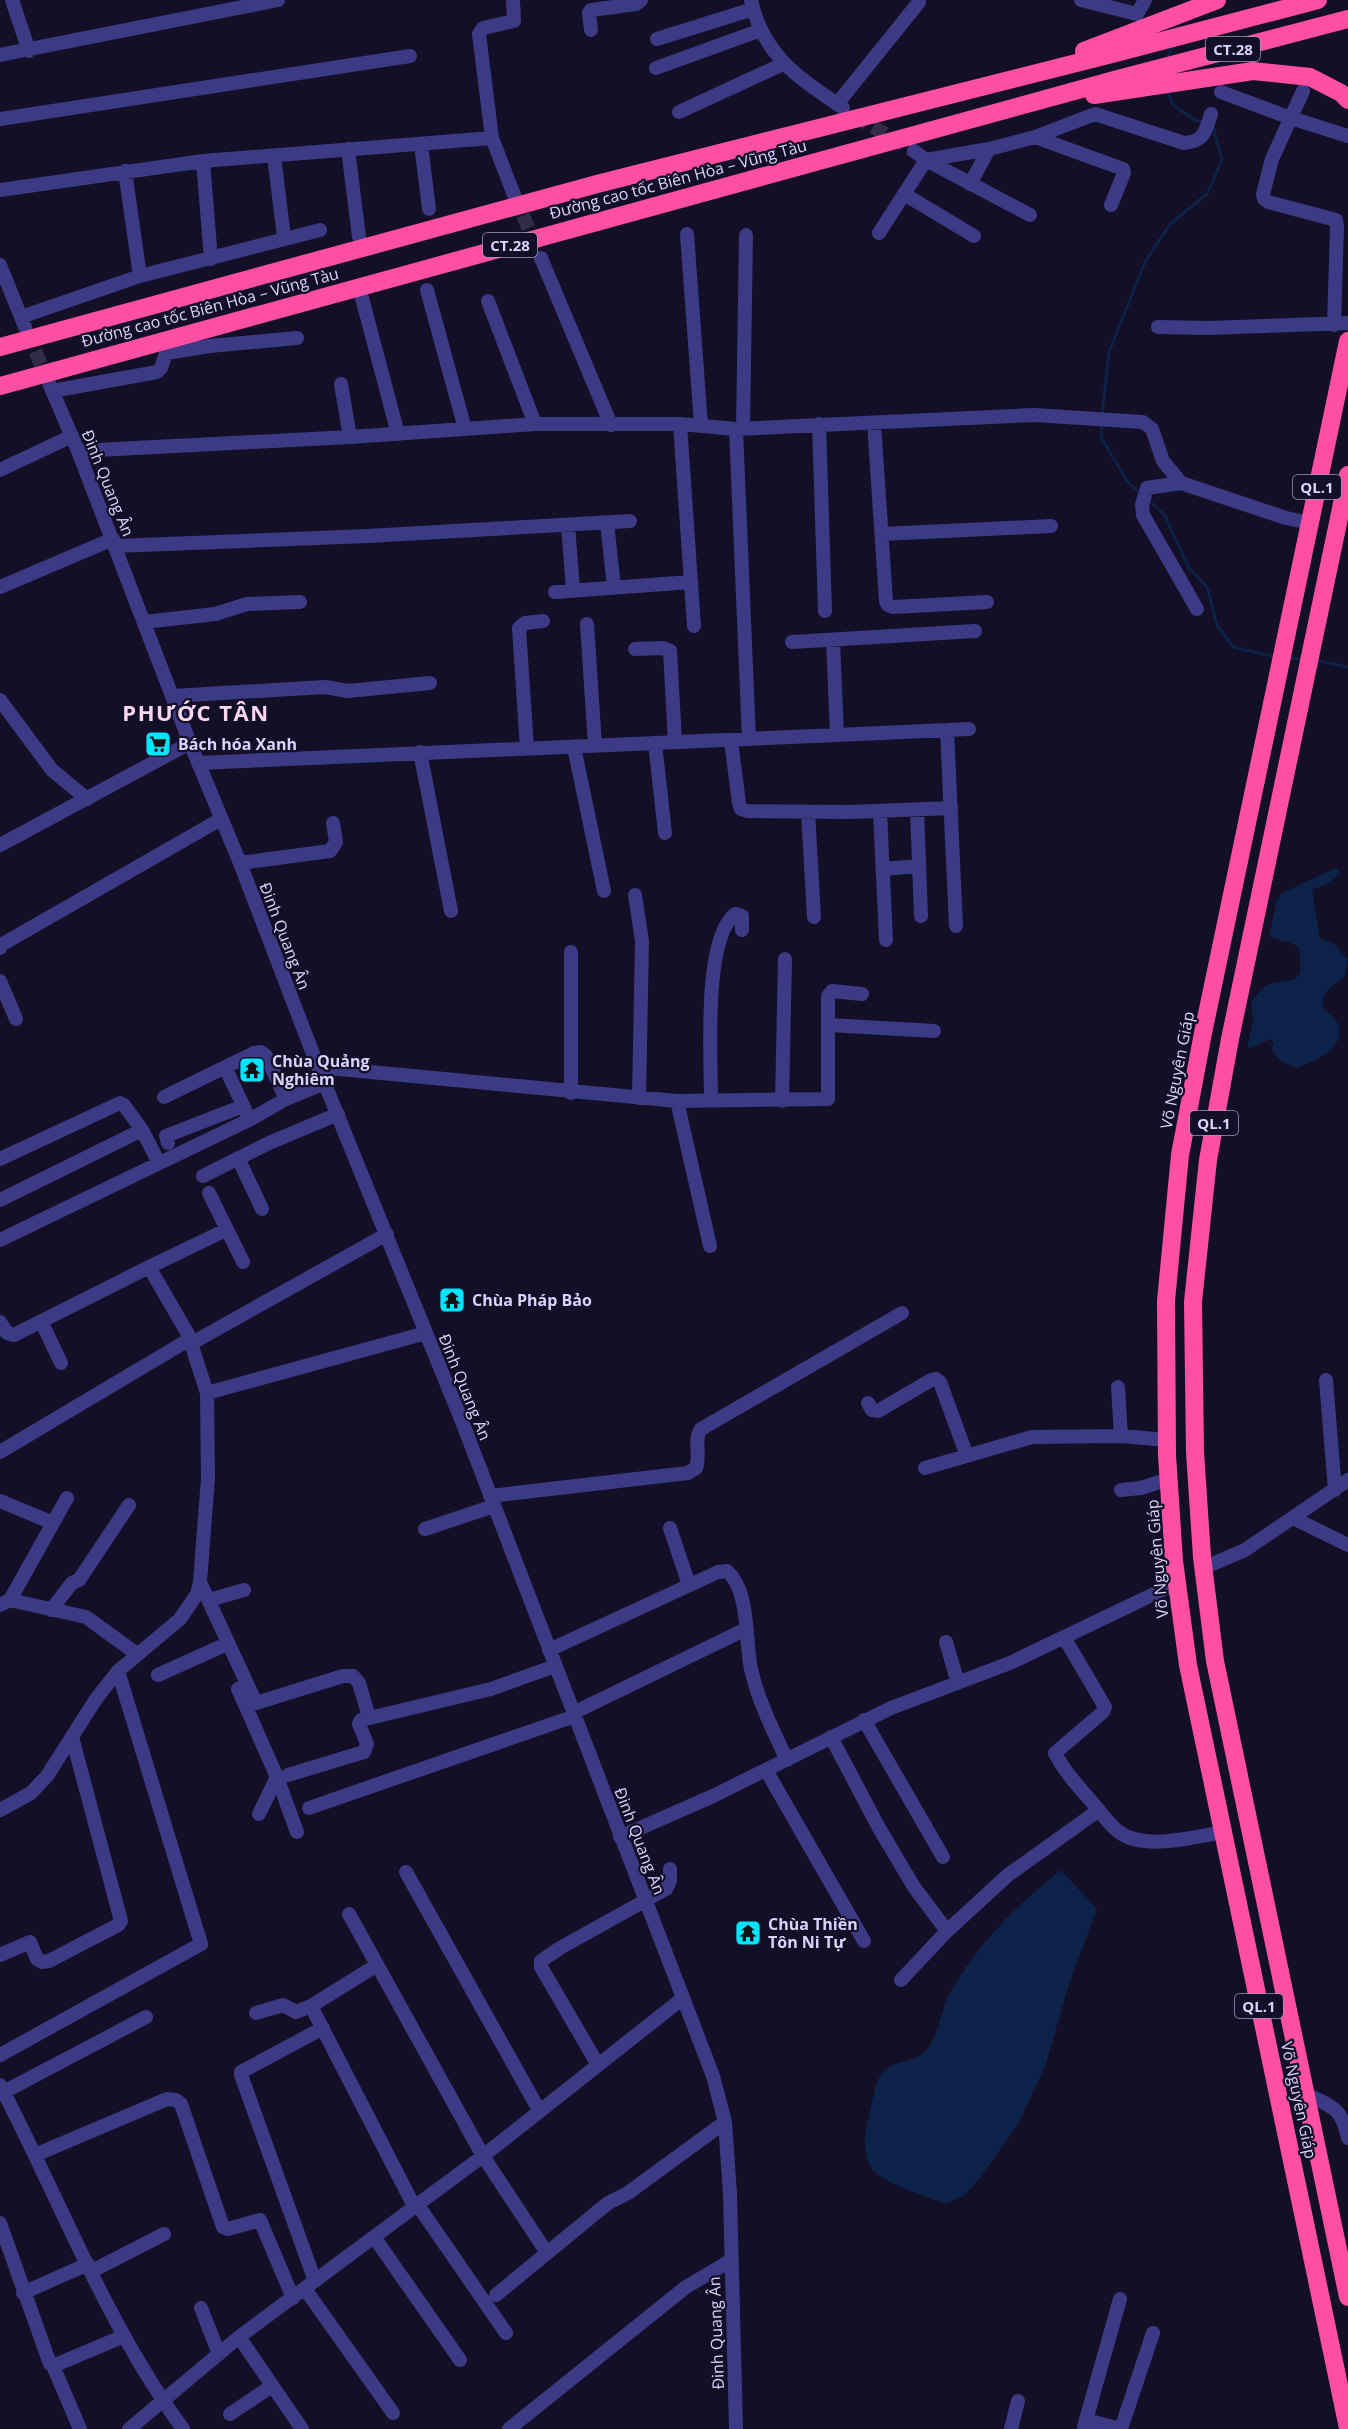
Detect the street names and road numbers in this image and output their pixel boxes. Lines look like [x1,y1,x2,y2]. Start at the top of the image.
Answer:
road number: CT.28 [1206,37,1260,61]
street label: Đường cao tốc Biên Hòa – Vũng Tàu [547,134,809,224]
road number: CT.28 [483,233,537,257]
street label: Đường cao tốc Biên Hòa – Vũng Tàu [79,262,341,352]
street label: Đinh Quang Ân [77,426,139,540]
road number: QL.1 [1293,475,1341,499]
street label: Đinh Quang Ân [254,879,316,993]
street label: Võ Nguyên Giáp [1155,1009,1199,1131]
road number: QL.1 [1190,1111,1238,1135]
street label: Đinh Quang Ân [434,1330,496,1444]
street label: Võ Nguyên Giáp [1141,1499,1173,1619]
street label: Đinh Quang Ân [609,1784,671,1898]
road number: QL.1 [1235,1994,1283,2018]
street label: Võ Nguyên Giáp [1276,2039,1322,2161]
street label: Đinh Quang Ân [703,2276,729,2390]

